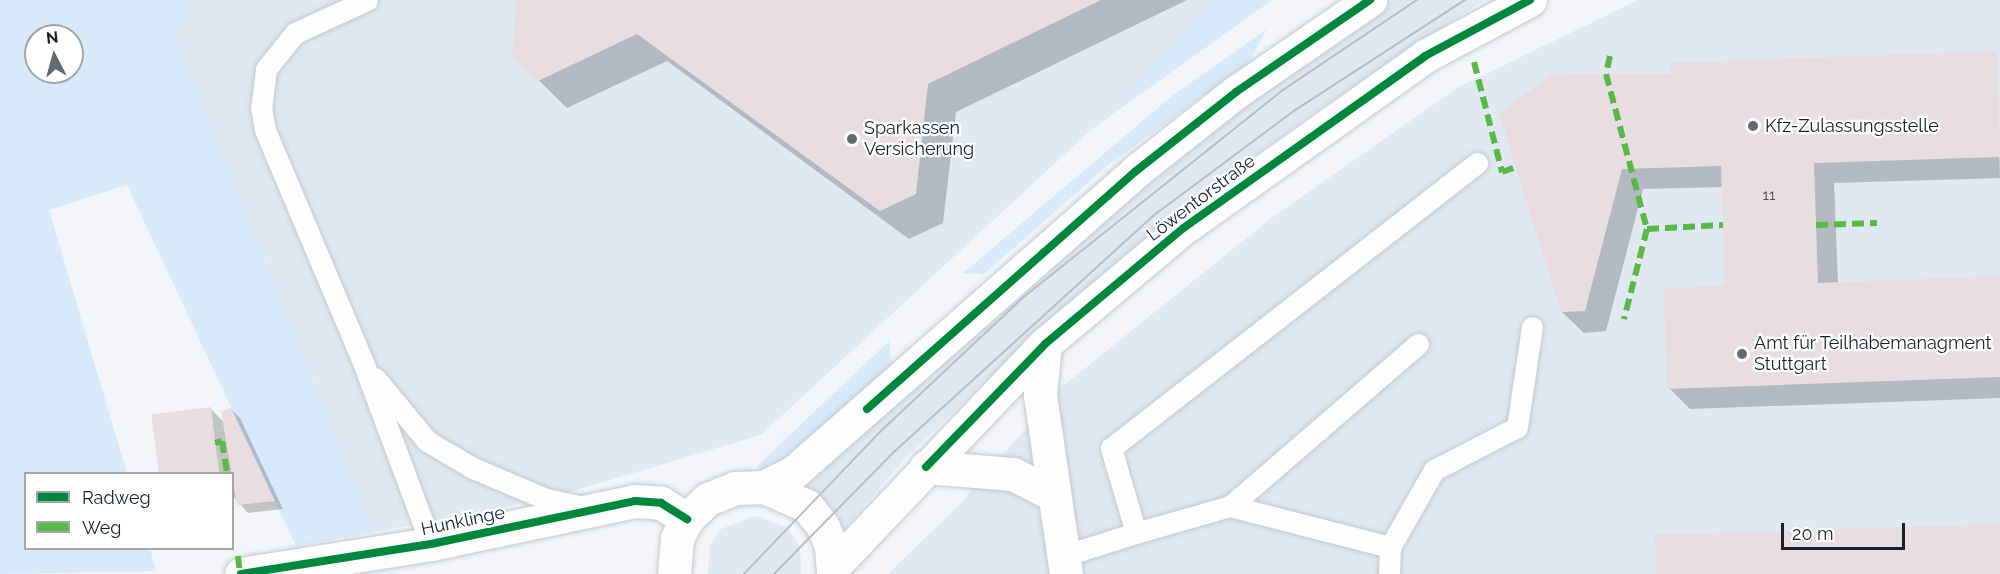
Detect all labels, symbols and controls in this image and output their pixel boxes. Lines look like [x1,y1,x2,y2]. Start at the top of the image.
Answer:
north arrow [24,24,84,84]
text: N [45,28,59,48]
place label: Kfz-Zulassungsstelle [1765,115,1939,137]
place label: Sparkassen Versicherung [864,118,974,160]
marker: Kfz-Zulassungsstelle [1746,119,1760,133]
marker: Sparkassen Versicherung [845,132,859,146]
street label: Löwentorstraße [1143,150,1259,246]
house number: 11 [1763,187,1775,205]
place label: Amt für Teilhabemanagment Stuttgart [1754,333,1992,376]
marker: Amt für Teilhabemanagment Stuttgart [1735,347,1749,361]
legend [24,472,234,550]
text: Radweg [82,487,151,508]
street label: Hunklinge [419,502,507,540]
scale bar [1784,511,1908,549]
text: Weg [82,517,121,538]
text: 20 m [1792,523,1834,544]

